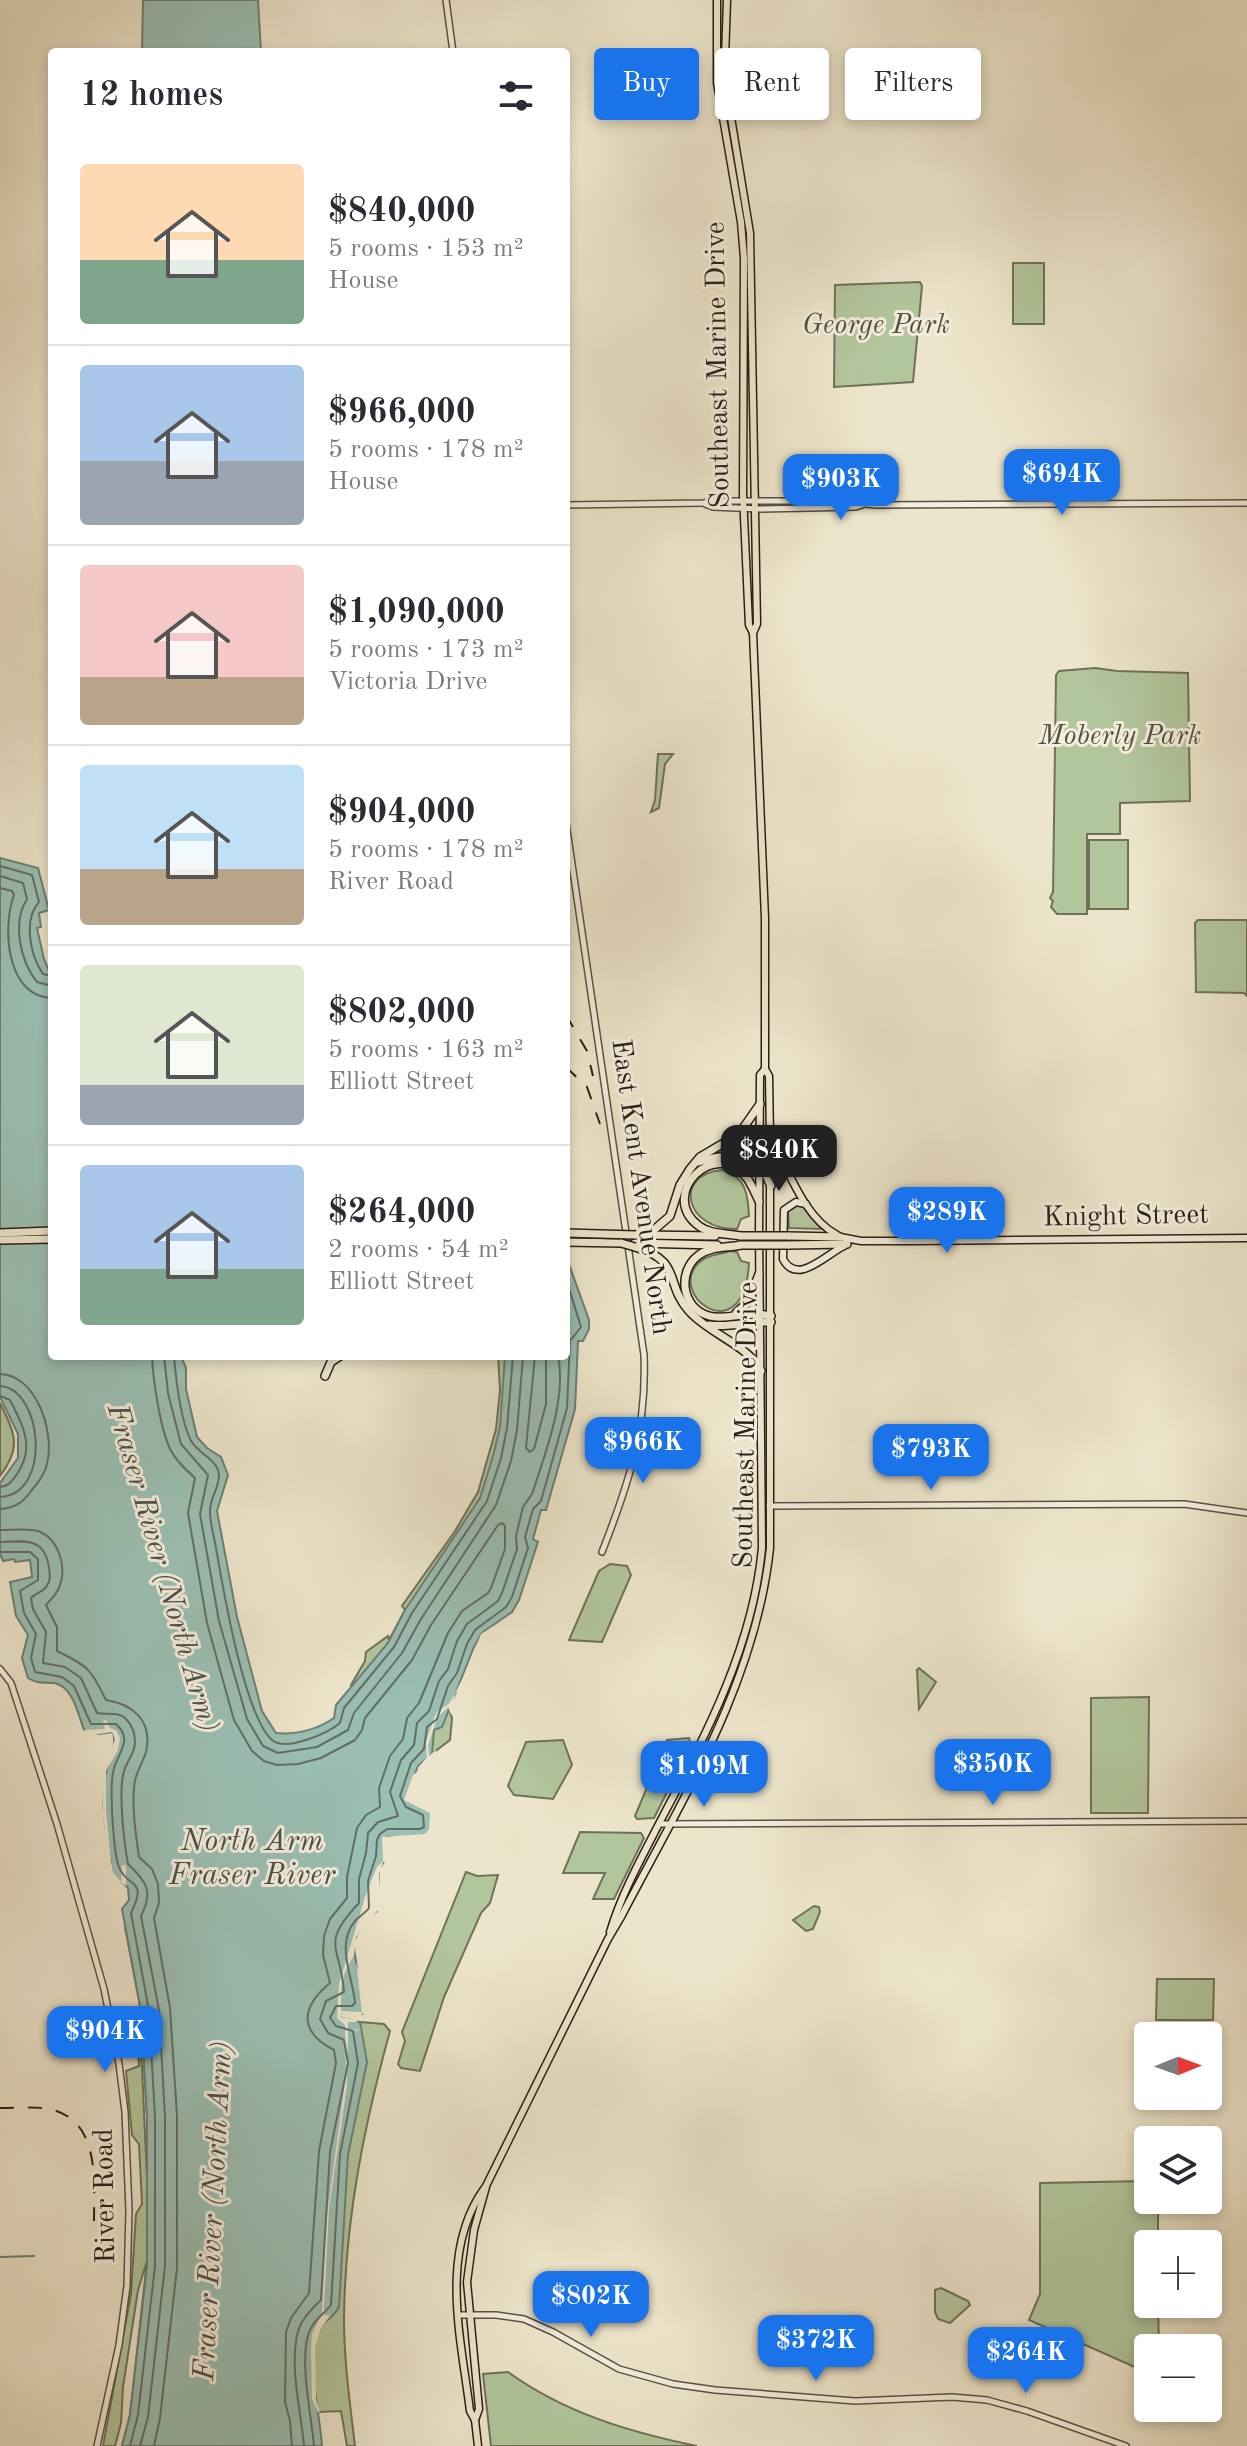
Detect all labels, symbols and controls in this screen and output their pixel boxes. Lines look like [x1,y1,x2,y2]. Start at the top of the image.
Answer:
chip: Buy [594,48,699,120]
chip: Rent [715,48,829,120]
chip: Filters [845,48,981,120]
icon: filters [494,74,538,118]
text: 12 homes [80,79,223,113]
text: $840,000 [328,195,476,229]
icon: home [144,196,240,292]
street label: Southeast Marine Drive [702,221,736,509]
text: 5 rooms · 153 m² [328,236,524,262]
text: House [328,268,399,294]
park label: George Park [802,312,950,340]
text: $966,000 [328,396,476,430]
icon: home [144,397,240,493]
text: 5 rooms · 178 m² [328,437,524,463]
pin: $694K [1006,449,1118,517]
pin: $903K [785,454,897,522]
text: $694K [1022,462,1102,488]
text: $903K [801,467,881,493]
text: House [328,469,399,495]
text: $1,090,000 [328,596,505,630]
icon: home [144,597,240,693]
text: 5 rooms · 173 m² [328,637,524,663]
text: Victoria Drive [328,669,488,695]
park label: Moberly Park [1037,723,1202,751]
text: $904,000 [328,796,476,830]
icon: home [144,797,240,893]
text: 5 rooms · 178 m² [328,837,524,863]
text: River Road [328,869,454,895]
text: $802,000 [328,996,476,1030]
icon: home [144,997,240,1093]
text: 5 rooms · 163 m² [328,1037,524,1063]
street label: East Kent Avenue North [605,1037,675,1337]
text: Elliott Street [328,1069,474,1095]
pin: $840K [723,1125,835,1193]
text: $840K [739,1138,819,1164]
pin: $289K [891,1187,1003,1255]
text: $264,000 [328,1196,476,1230]
icon: home [144,1197,240,1293]
text: $289K [907,1200,987,1226]
street label: Knight Street [1043,1202,1209,1232]
text: 2 rooms · 54 m² [328,1237,509,1263]
text: Elliott Street [328,1269,474,1295]
street label: Southeast Marine Drive [730,1281,764,1569]
water label: Fraser River (North Arm) [100,1400,223,1736]
pin: $966K [587,1417,699,1485]
pin: $793K [875,1424,987,1492]
text: $966K [603,1430,683,1456]
text: $793K [891,1437,971,1463]
pin: $350K [937,1739,1049,1807]
pin: $1.09M [639,1741,769,1809]
text: $350K [953,1752,1033,1778]
text: $1.09M [659,1754,749,1780]
water label: North Arm Fraser River [168,1827,336,1891]
pin: $904K [49,2006,161,2074]
text: $904K [65,2019,145,2045]
north arrow [1134,2022,1222,2110]
map controls [1134,2022,1222,2422]
water label: Fraser River (North Arm) [190,2040,238,2383]
button: layers [1134,2126,1222,2214]
street label: River Road [91,2128,121,2264]
button: + [1134,2230,1222,2318]
pin: $802K [535,2271,647,2339]
text: $802K [551,2284,631,2310]
pin: $372K [760,2315,872,2383]
pin: $264K [970,2327,1082,2395]
text: $372K [776,2328,856,2354]
button: − [1134,2334,1222,2422]
text: $264K [986,2340,1066,2366]

